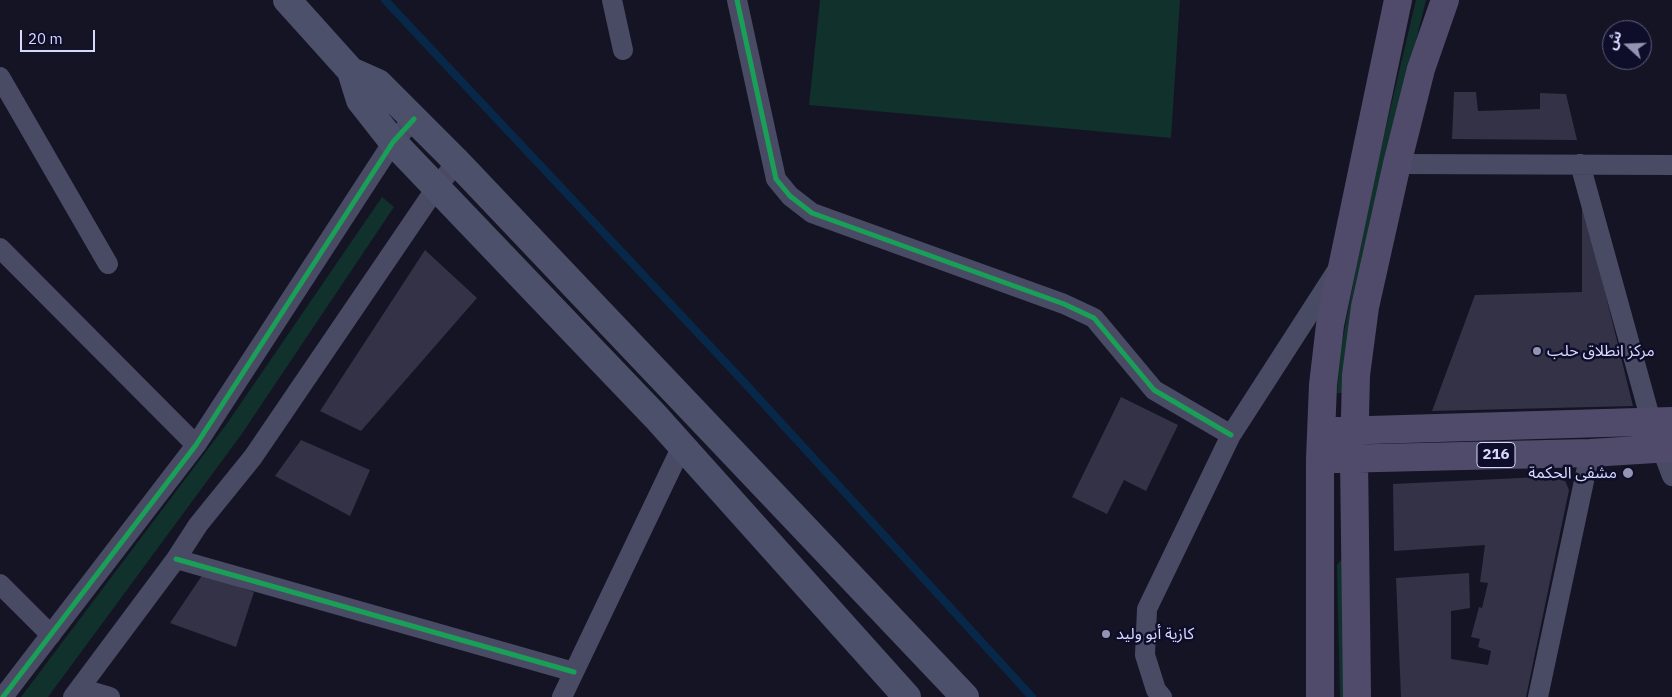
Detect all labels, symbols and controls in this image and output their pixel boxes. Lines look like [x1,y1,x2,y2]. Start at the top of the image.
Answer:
scale bar [22,20,98,52]
north arrow [1602,20,1652,70]
text: ش [1602,28,1626,52]
text: 20 m [28,29,63,48]
place label: مركز انطلاق حلب [1547,341,1655,361]
marker: مركز انطلاق حلب [1531,345,1543,357]
road number: 216 [1477,442,1515,468]
place label: مشفى الحكمة [1528,463,1617,483]
marker: مشفى الحكمة [1621,466,1635,480]
place label: كازية أبو وليد [1116,624,1194,644]
marker: كازية أبو وليد [1100,628,1112,640]

